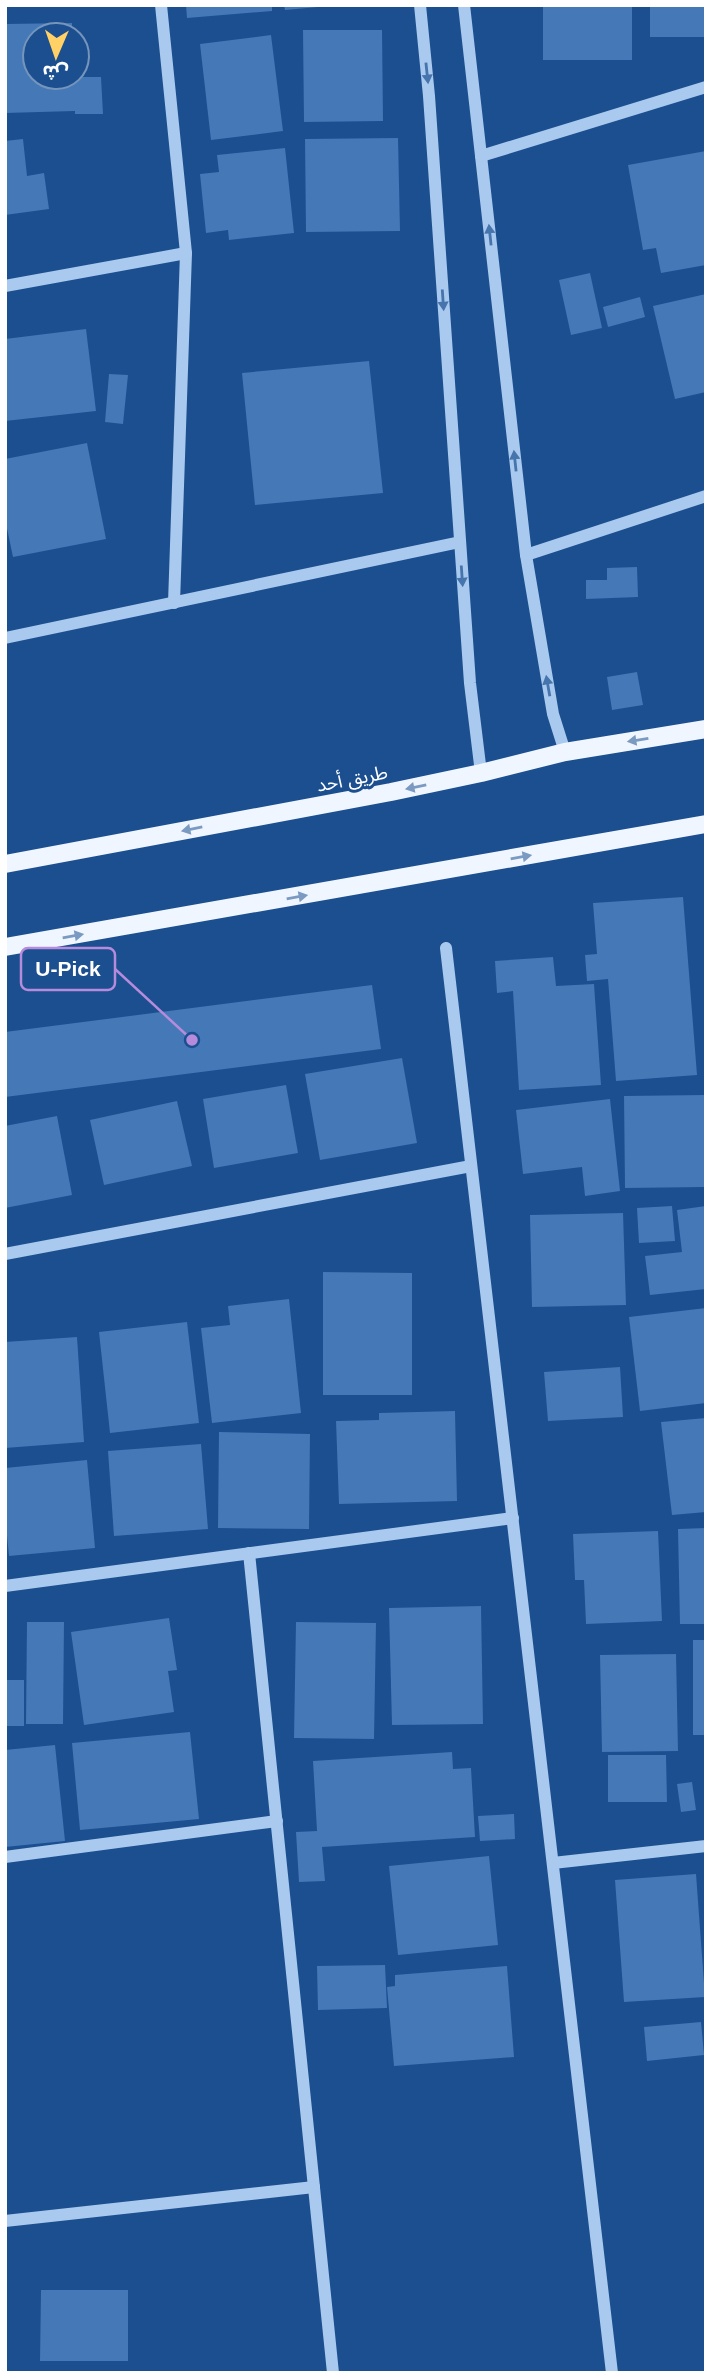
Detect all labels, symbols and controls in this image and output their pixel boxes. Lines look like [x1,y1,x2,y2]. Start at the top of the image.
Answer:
north arrow [21,21,91,91]
text: ش [42,62,69,83]
one-way arrow [422,62,433,84]
one-way arrow [485,223,496,245]
one-way arrow [438,289,449,311]
one-way arrow [510,450,521,472]
one-way arrow [457,565,468,587]
one-way arrow [542,675,553,697]
one-way arrow [627,735,649,746]
street label: طريق أحد [315,761,390,797]
one-way arrow [405,782,427,793]
one-way arrow [181,824,203,835]
one-way arrow [510,851,532,862]
one-way arrow [286,891,308,902]
one-way arrow [62,930,84,941]
callout: U-Pick [21,948,115,990]
text: U-Pick [35,957,101,980]

